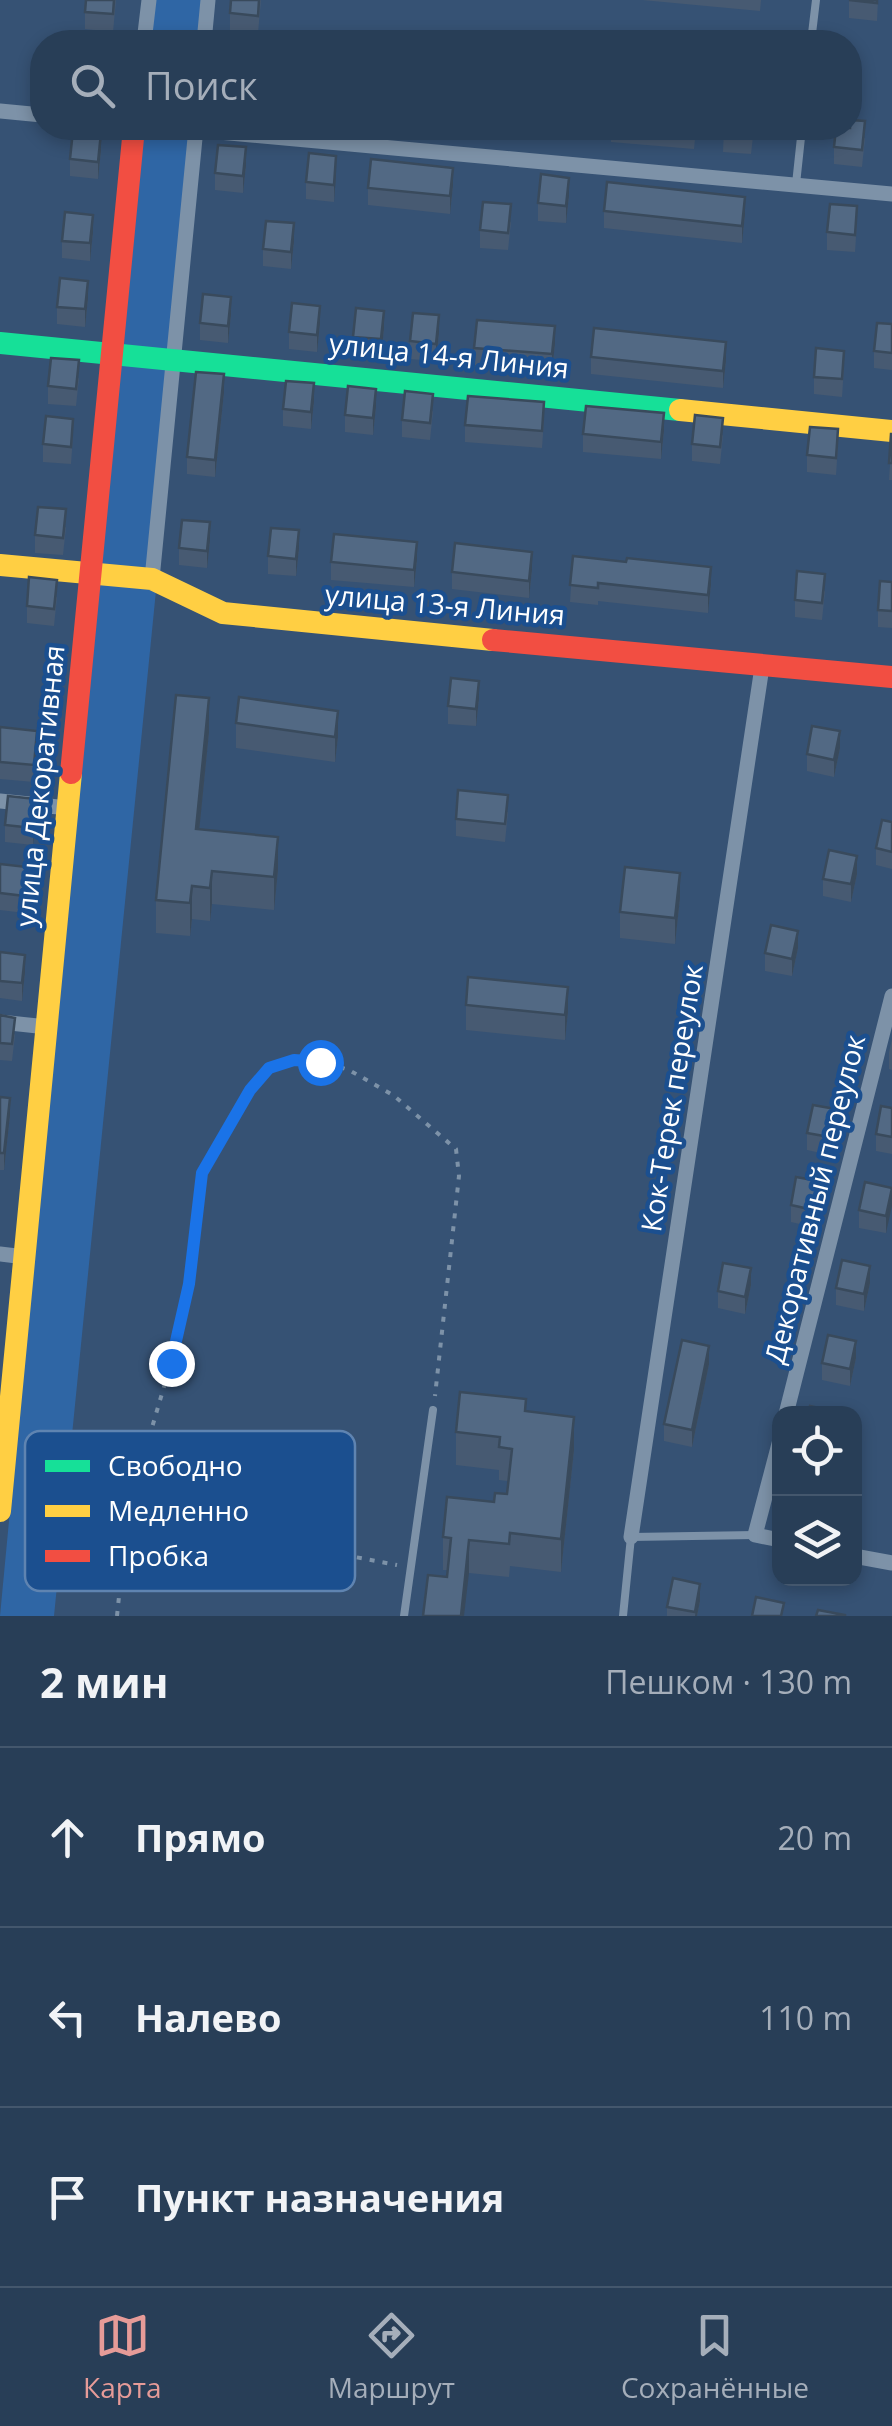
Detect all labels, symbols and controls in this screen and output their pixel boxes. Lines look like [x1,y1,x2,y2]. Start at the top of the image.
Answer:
search box [30,30,862,140]
icon: search [65,58,120,113]
text: Поиск [145,59,258,111]
street label: улица 14-я Линия [328,324,571,386]
street label: улица 13-я Линия [324,575,567,633]
street label: улица Декоративная [5,643,73,929]
street label: Кок-Терек переулок [631,961,711,1234]
street label: Декоративный переулок [755,1030,873,1367]
route start [298,1040,344,1086]
route end [149,1341,195,1387]
map controls [772,1406,862,1586]
button: locate [772,1406,862,1496]
legend [25,1431,355,1591]
text: Свободно [108,1446,243,1484]
text: Медленно [108,1491,249,1529]
button: layers [772,1496,862,1586]
text: Пробка [108,1536,209,1574]
text: 2 мин [40,1653,168,1710]
text: Пешком · 130 m [605,1660,852,1703]
icon: ahead [40,1810,95,1865]
text: Прямо [135,1811,266,1863]
text: 20 m [777,1816,852,1859]
icon: left [40,1990,95,2045]
text: Налево [135,1991,281,2043]
text: 110 m [759,1996,852,2039]
icon: arrive [40,2170,95,2225]
text: Пункт назначения [135,2171,504,2223]
tab: Карта [83,2308,162,2406]
tab: Маршрут [328,2308,455,2406]
tab: Сохранённые [621,2308,809,2406]

